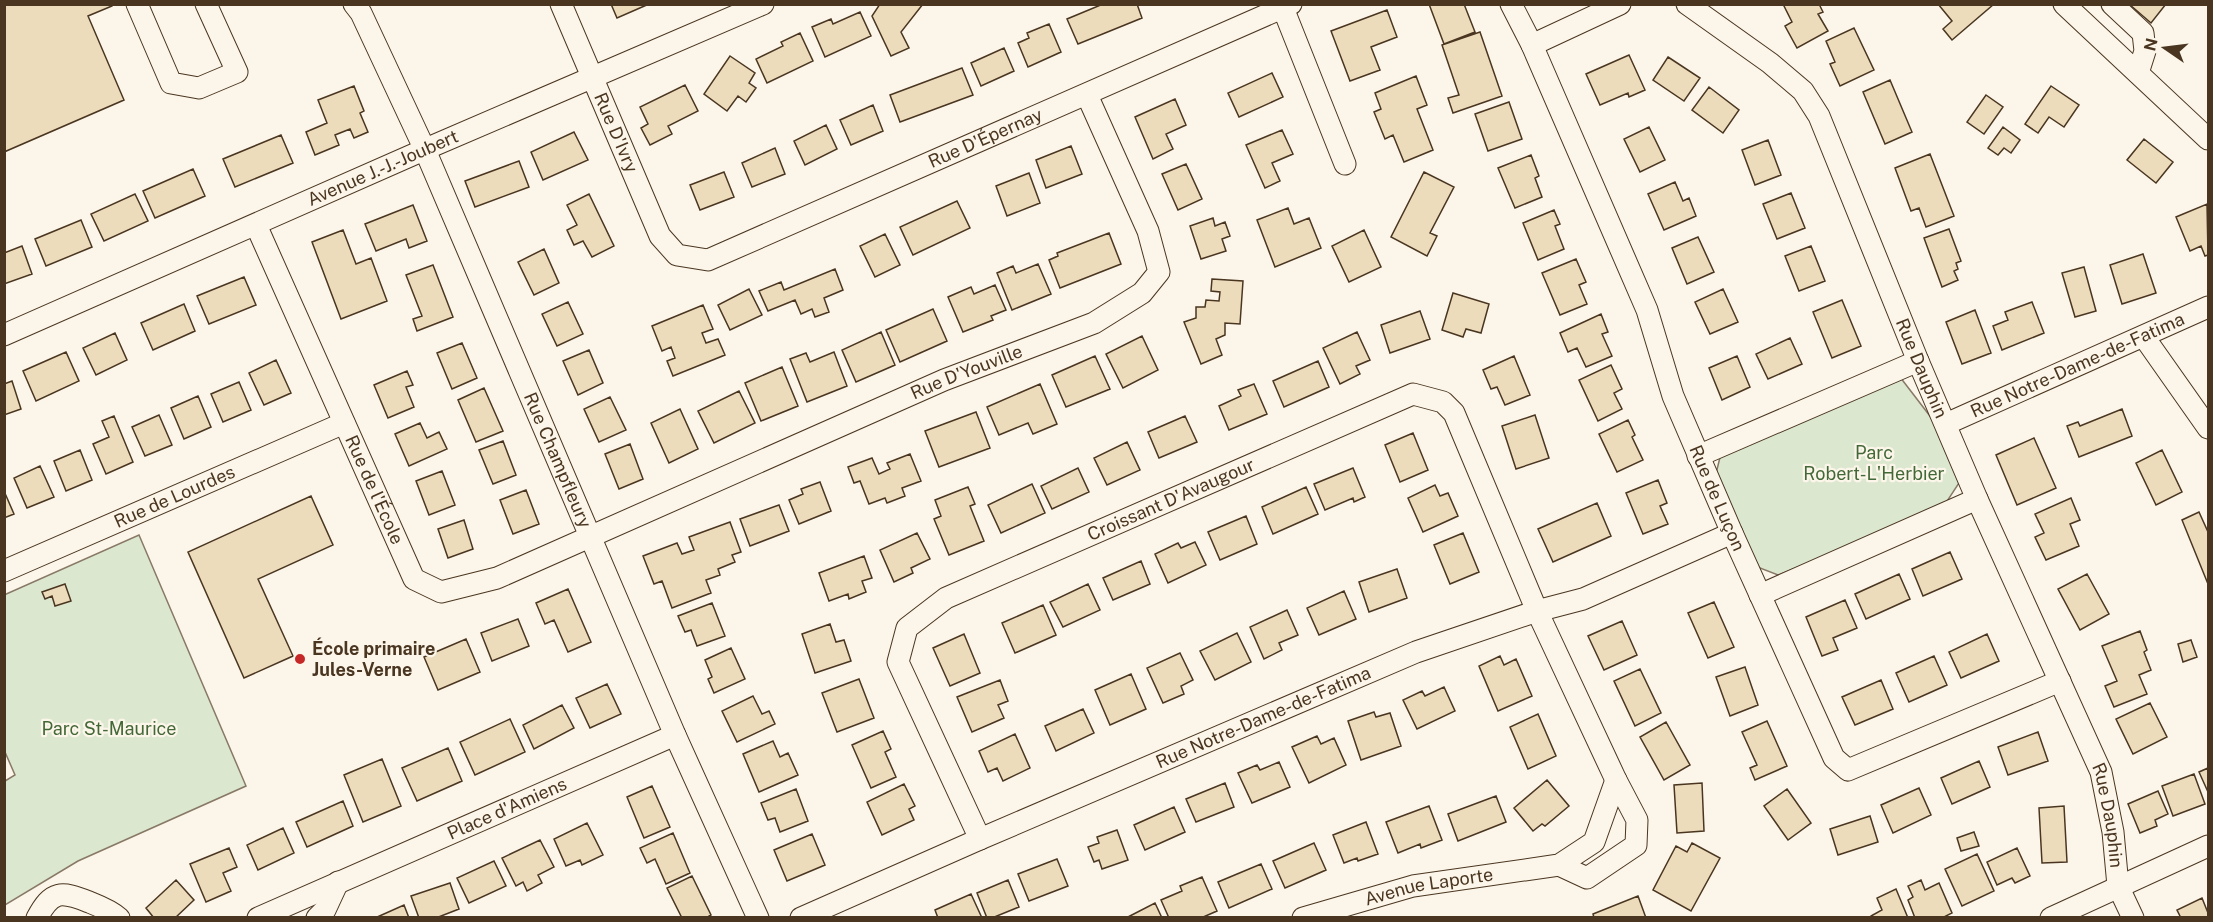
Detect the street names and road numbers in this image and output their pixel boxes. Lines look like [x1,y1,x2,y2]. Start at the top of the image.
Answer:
street label: Rue D'Ivry [590,89,643,176]
street label: Rue D'Épernay [925,103,1046,172]
street label: Avenue J.-J.-Joubert [304,125,461,210]
street label: Rue Notre-Dame-de-Fatima [1967,308,2187,422]
street label: Rue Dauphin [1892,315,1952,421]
street label: Rue D'Youville [907,340,1025,403]
street label: Rue Champfleury [520,389,596,531]
street label: Rue de l'École [341,432,408,547]
street label: Rue de Luçon [1685,442,1750,554]
street label: Croissant D'Avaugour [1084,454,1258,545]
street label: Rue de Lourdes [111,461,238,532]
street label: Rue Notre-Dame-de-Fatima [1153,662,1374,772]
street label: Rue Dauphin [2088,759,2127,869]
street label: Place d'Amiens [444,773,570,844]
street label: Avenue Laporte [1362,864,1494,910]

